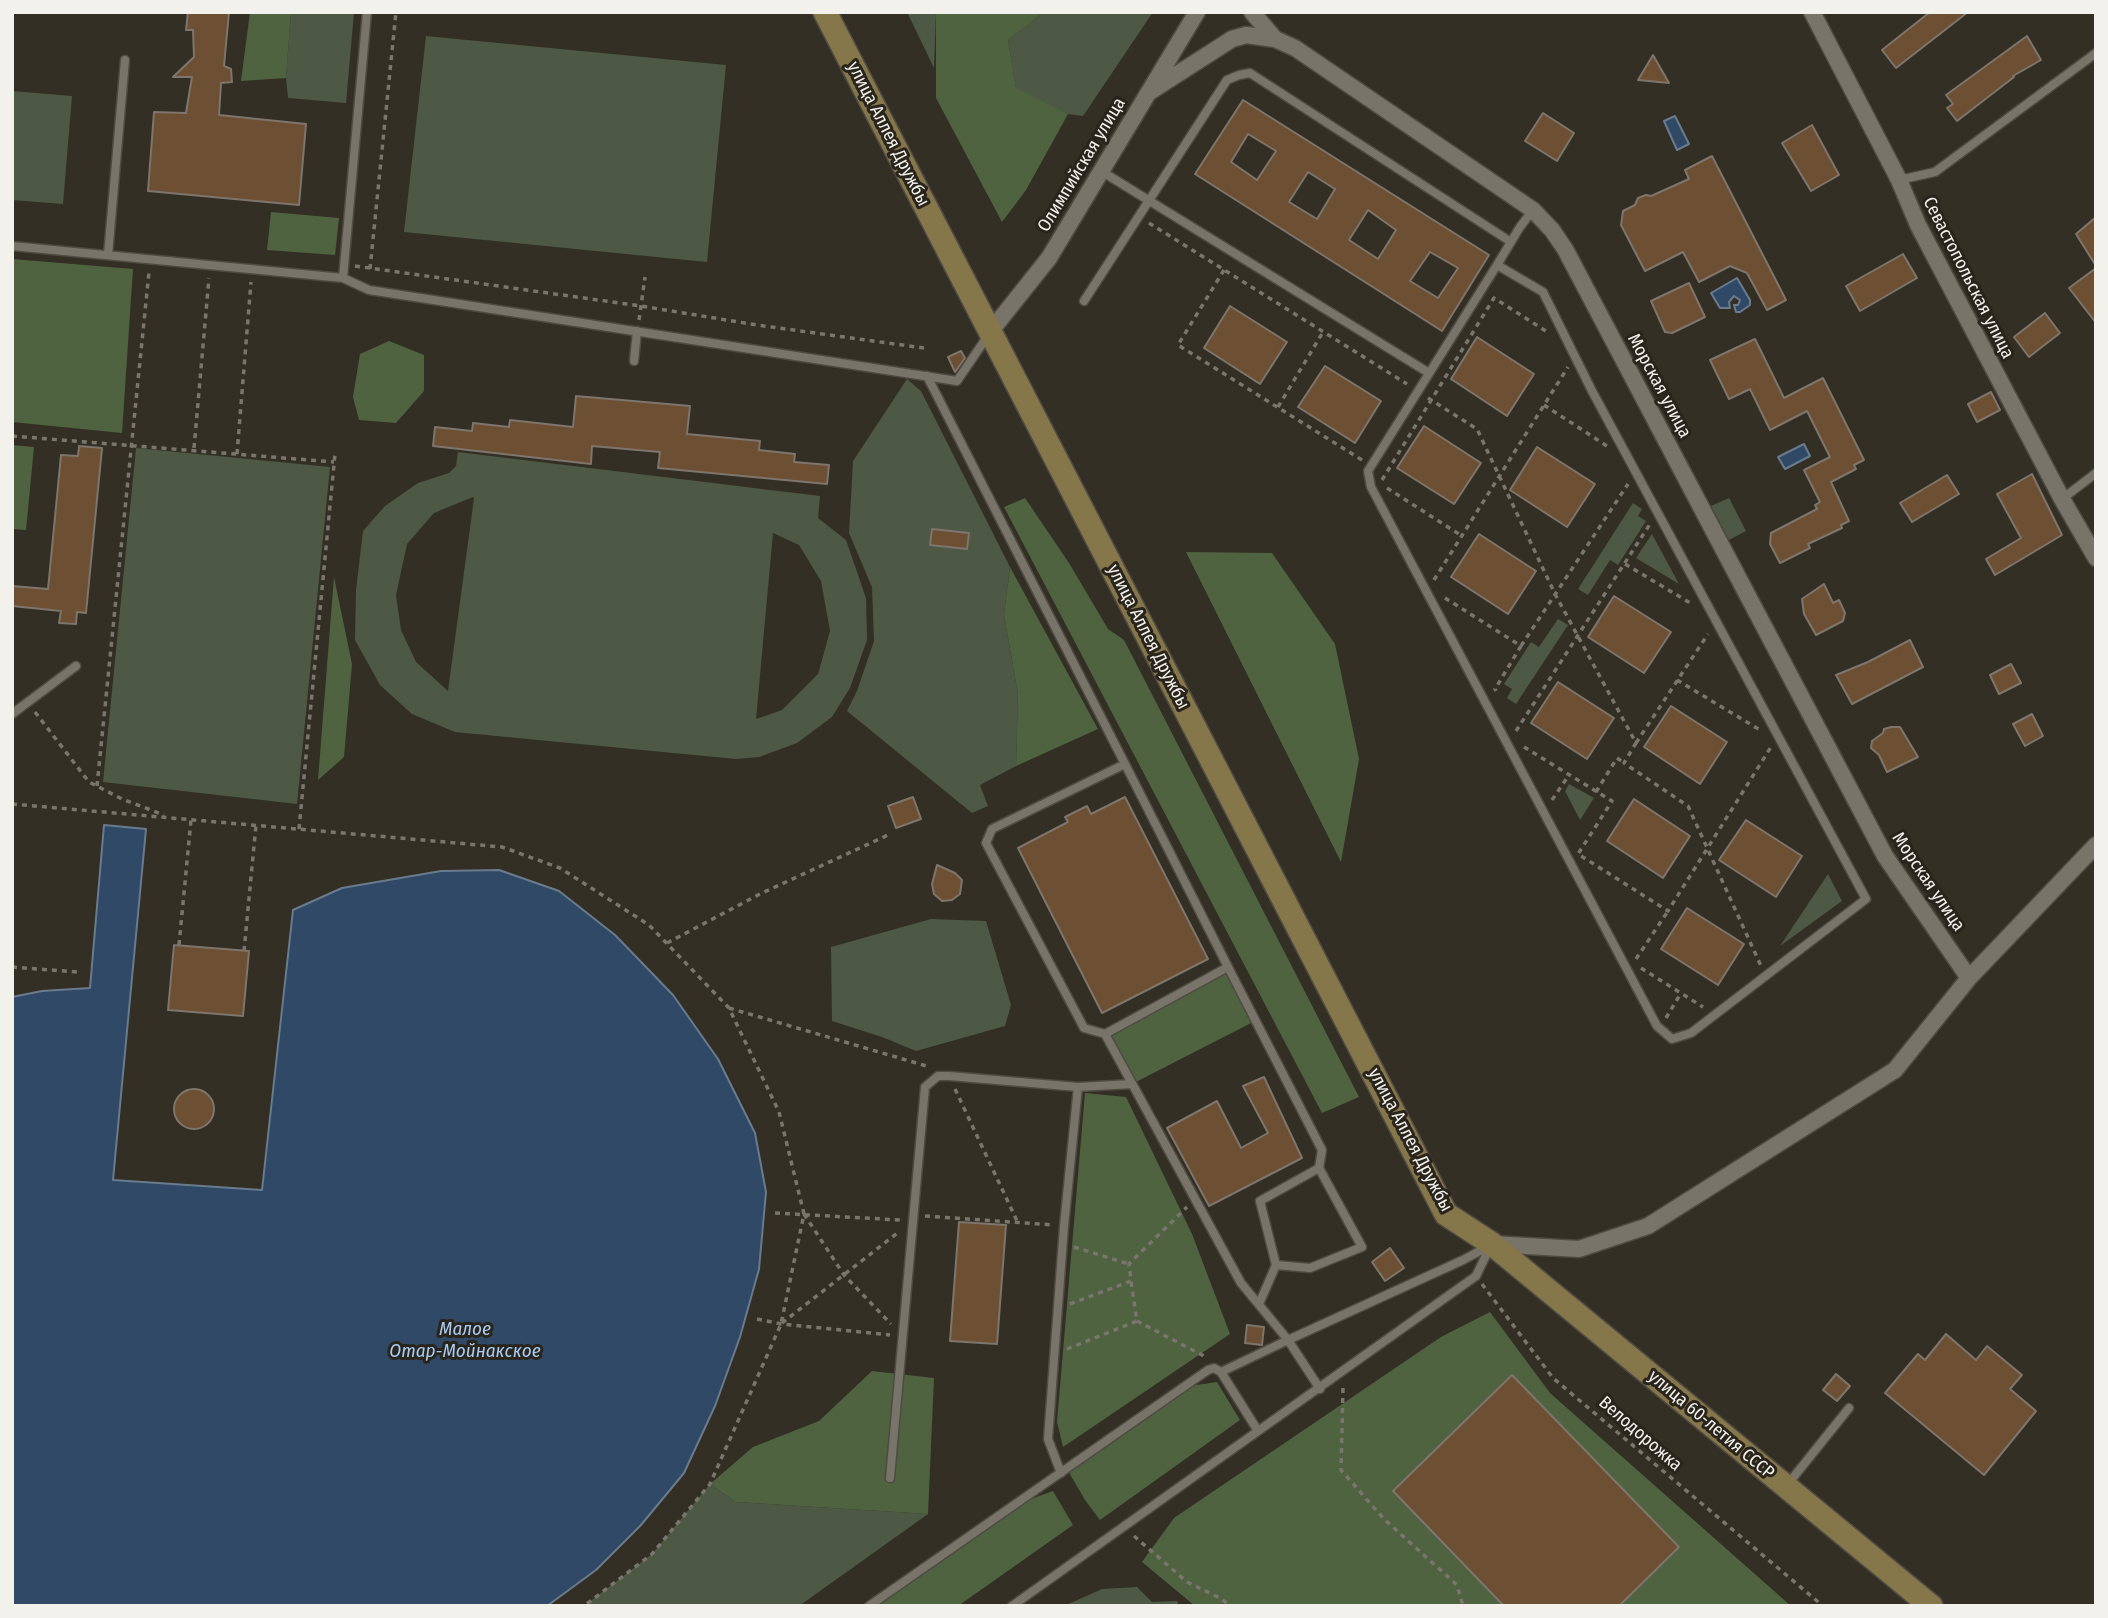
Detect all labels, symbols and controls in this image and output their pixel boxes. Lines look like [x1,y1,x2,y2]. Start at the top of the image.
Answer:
street label: улица Аллея Дружбы [842,58,934,210]
street label: Олимпийская улица [1033,94,1131,236]
street label: Севастопольская улица [1918,193,2018,363]
street label: Морская улица [1623,330,1695,442]
street label: улица Аллея Дружбы [1102,561,1194,713]
street label: Морская улица [1887,828,1969,936]
street label: улица Аллея Дружбы [1363,1065,1457,1215]
water label: Малое Отар-Мойнакское [389,1319,541,1363]
street label: улица 60-летия СССР [1644,1366,1778,1484]
street label: Велодорожка [1594,1392,1686,1476]

